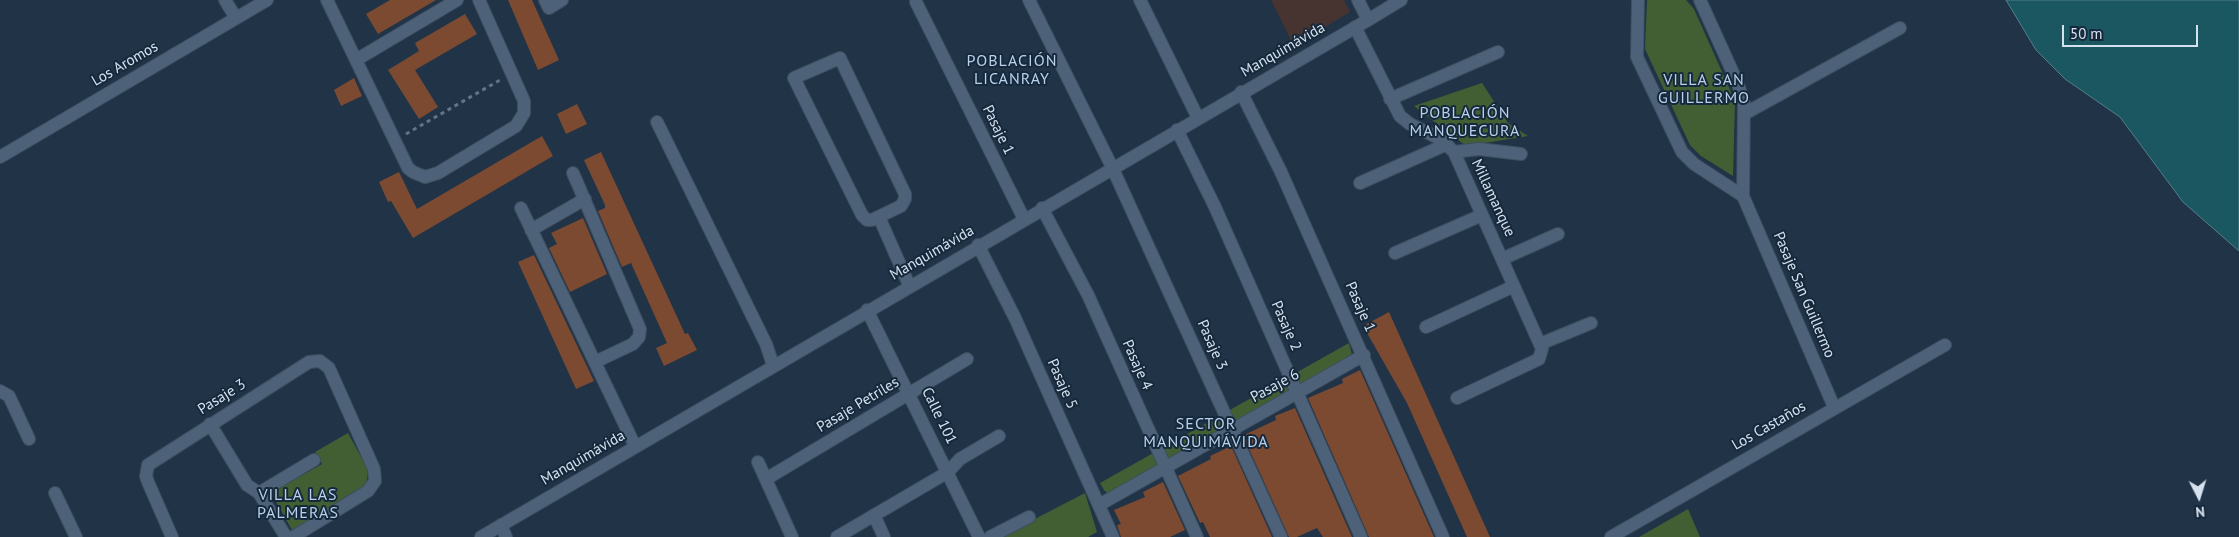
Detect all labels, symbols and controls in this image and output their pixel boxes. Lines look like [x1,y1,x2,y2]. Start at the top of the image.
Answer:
scale bar [2064,15,2200,47]
street label: Manquimávida [1238,19,1328,81]
text: 50 m [2070,24,2103,43]
street label: Los Aromos [89,38,161,90]
district label: POBLACIÓN LICANRAY [965,51,1059,89]
district label: VILLA SAN GUILLERMO [1657,70,1751,108]
street label: Pasaje 1 [978,102,1018,158]
district label: POBLACIÓN MANQUECURA [1408,103,1522,141]
street label: Millamanque [1467,156,1519,240]
street label: Manquimávida [887,222,977,284]
street label: Pasaje San Guillermo [1769,229,1839,361]
street label: Pasaje 1 [1341,279,1379,335]
street label: Pasaje 2 [1267,298,1305,354]
street label: Pasaje 3 [1193,317,1231,373]
street label: Pasaje 4 [1118,337,1156,393]
street label: Pasaje 5 [1043,356,1081,412]
street label: Pasaje 6 [1248,365,1302,407]
street label: Pasaje Petriles [814,373,902,437]
street label: Pasaje 3 [195,375,249,419]
street label: Calle 101 [918,385,960,447]
street label: Los Castaños [1729,398,1809,454]
district label: SECTOR MANQUIMÁVIDA [1142,414,1270,452]
street label: Manquimávida [538,427,628,489]
north arrow [2174,472,2224,522]
district label: VILLA LAS PALMERAS [256,485,340,523]
text: N [2195,503,2206,521]

